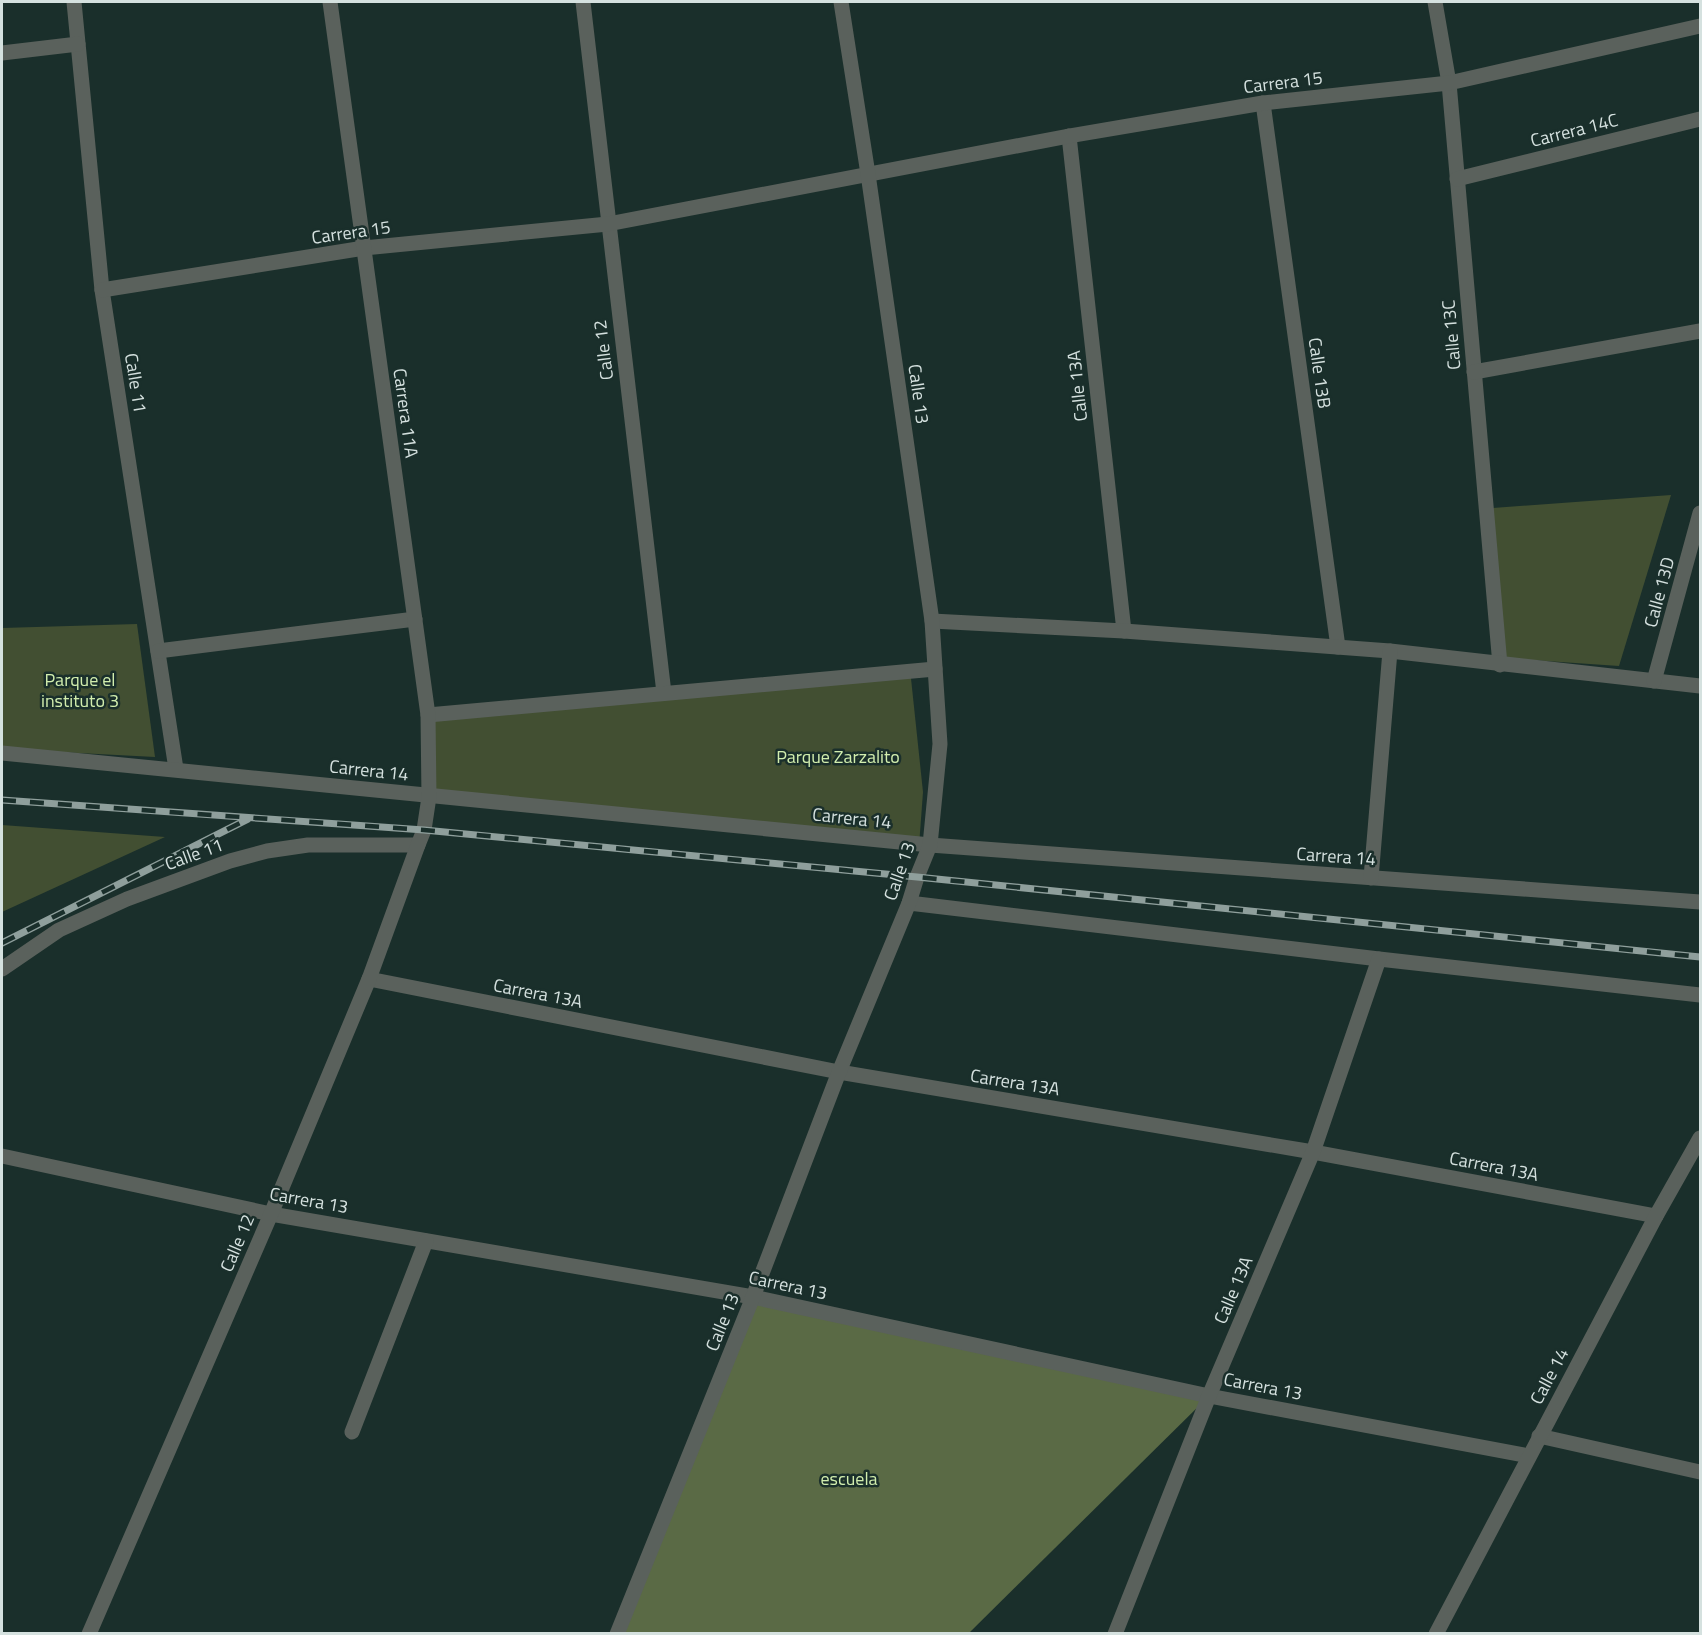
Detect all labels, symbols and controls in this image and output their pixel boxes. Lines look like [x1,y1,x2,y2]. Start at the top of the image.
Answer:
street label: Carrera 15 [1242,64,1324,100]
street label: Carrera 14C [1527,106,1621,154]
street label: Carrera 15 [310,213,392,251]
street label: Calle 13C [1434,299,1468,371]
street label: Calle 12 [586,318,620,382]
street label: Calle 13B [1302,336,1338,410]
street label: Calle 13A [1060,349,1094,423]
street label: Calle 11 [118,351,154,415]
street label: Calle 13 [901,362,937,426]
street label: Carrera 11A [386,366,426,460]
street label: Calle 13D [1637,554,1681,630]
park label: Parque el instituto 3 [41,666,119,714]
park label: Parque Zarzalito [776,743,900,770]
street label: Carrera 14 [328,752,410,788]
street label: Carrera 14 [811,800,893,836]
street label: Calle 11 [161,831,227,877]
street label: Calle 13 [876,838,922,904]
street label: Carrera 14 [1295,840,1377,872]
street label: Carrera 13A [491,971,585,1015]
street label: Carrera 13A [968,1062,1062,1102]
street label: Carrera 13A [1447,1144,1541,1188]
street label: Carrera 13 [267,1180,351,1220]
street label: Calle 12 [213,1210,261,1276]
street label: Calle 13A [1207,1252,1259,1328]
street label: Carrera 13 [746,1264,830,1306]
street label: Calle 13 [698,1289,746,1355]
street label: Calle 14 [1523,1343,1575,1409]
street label: Carrera 13 [1221,1365,1305,1407]
park label: escuela [820,1465,878,1492]

